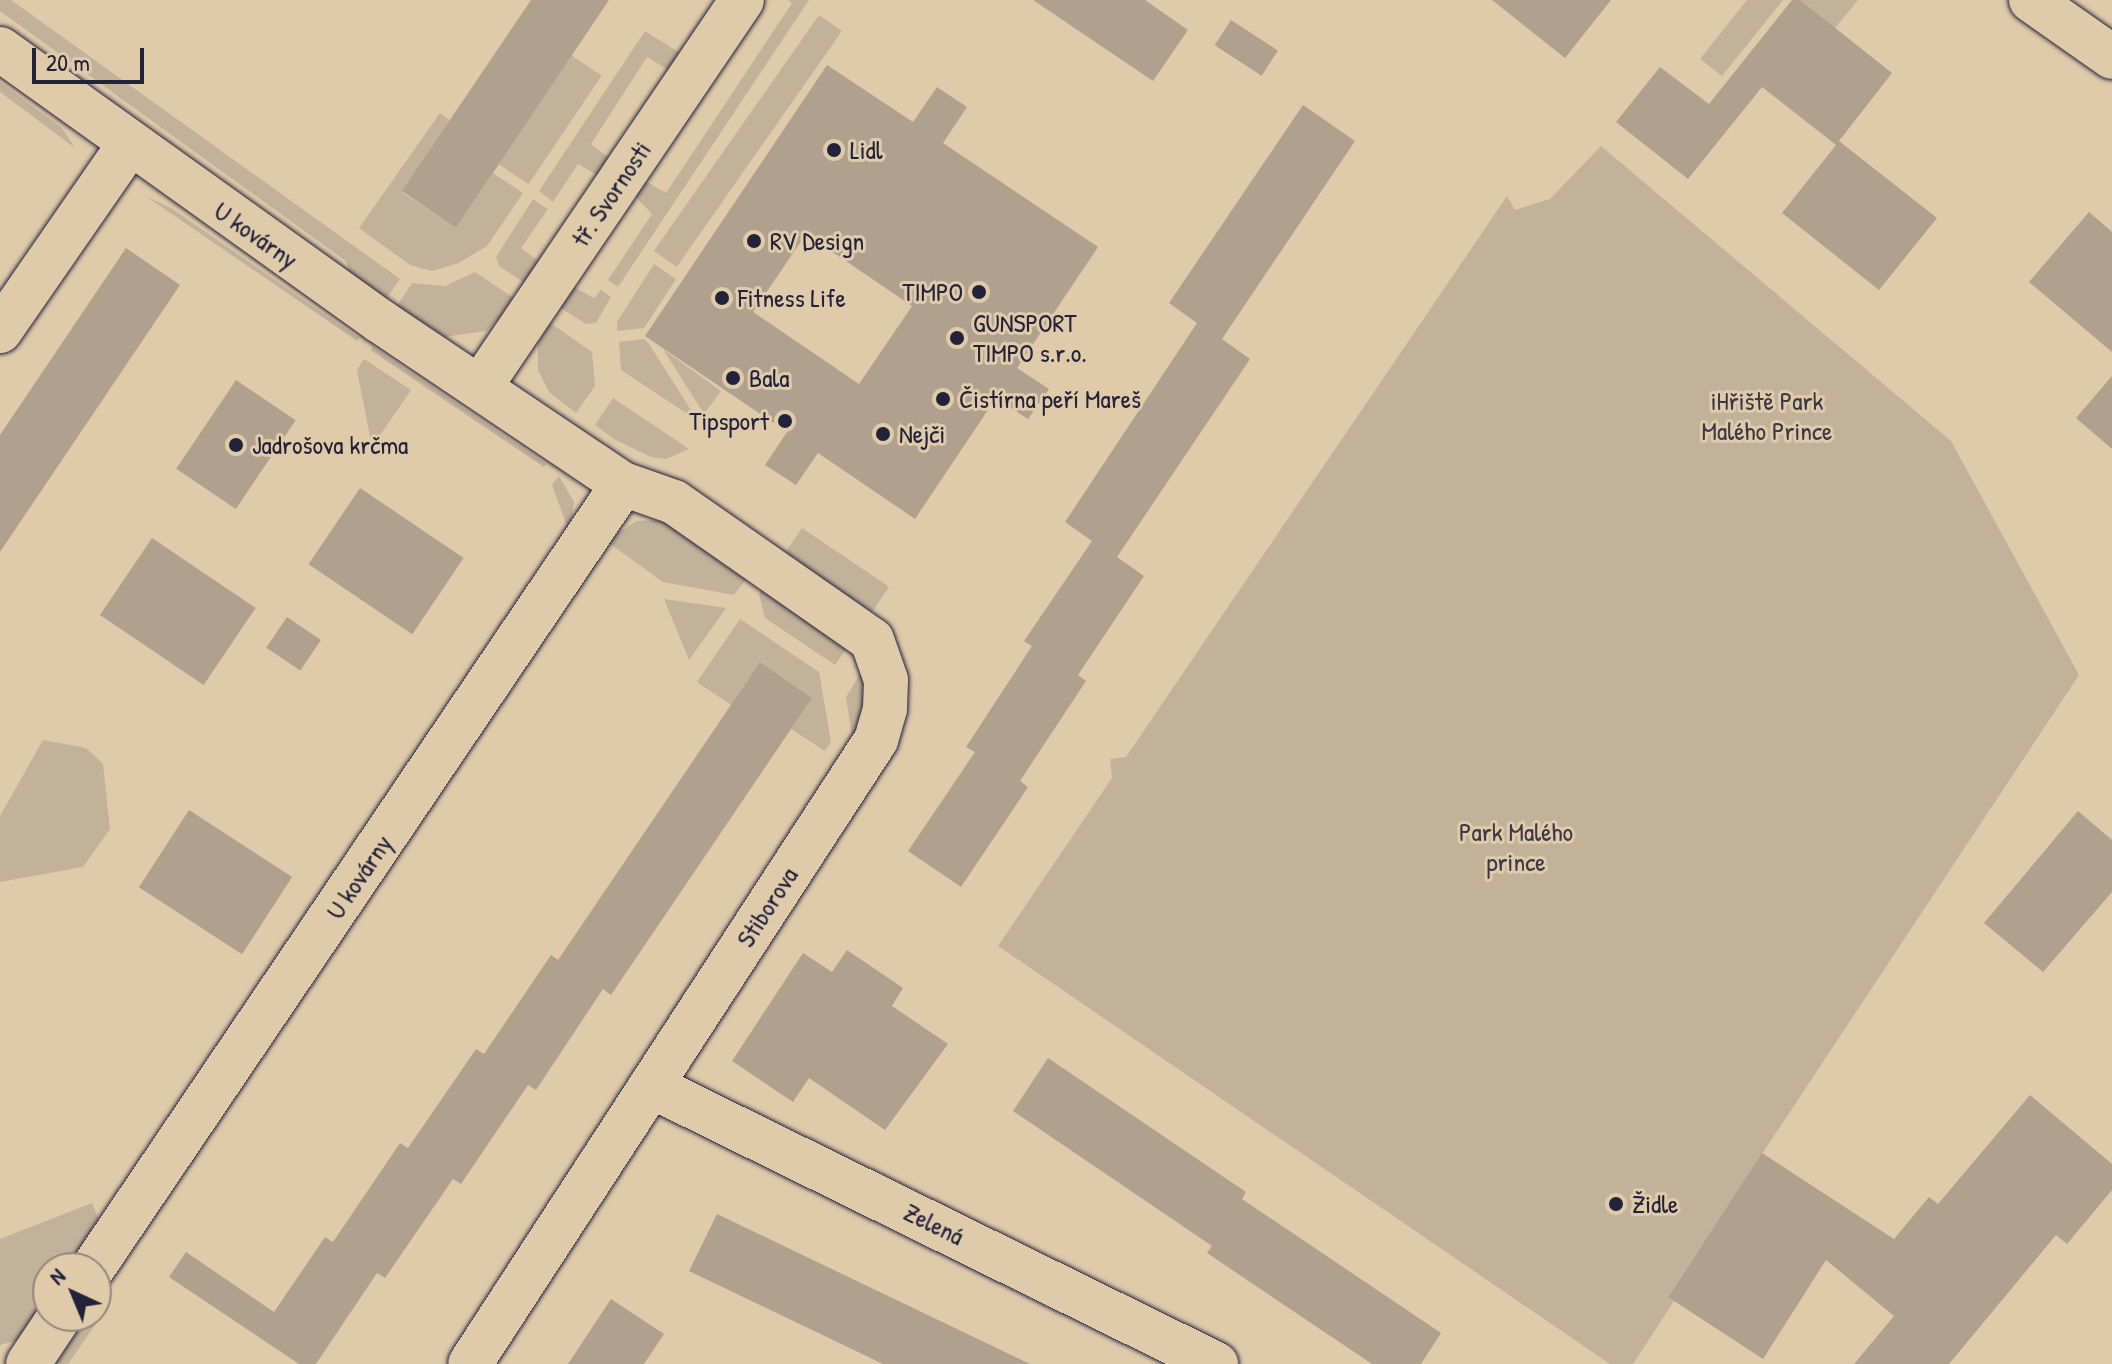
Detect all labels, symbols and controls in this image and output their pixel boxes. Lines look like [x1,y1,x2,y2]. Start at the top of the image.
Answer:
scale bar [36,32,148,82]
text: 20 m [46,46,90,78]
place label: Lidl [850,134,883,166]
street label: tř. Svornosti [564,135,658,253]
marker: Lidl [825,141,843,159]
street label: U kovárny [208,195,304,275]
place label: RV Design [770,225,864,257]
marker: RV Design [745,232,763,250]
place label: TIMPO [902,276,963,308]
place label: Fitness Life [738,282,846,314]
marker: TIMPO [970,283,988,301]
marker: Fitness Life [713,289,731,307]
place label: GUNSPORT TIMPO s.r.o. [973,307,1087,368]
marker: GUNSPORT TIMPO s.r.o. [948,329,966,347]
place label: Bala [749,362,789,394]
marker: Bala [724,369,742,387]
place label: Čistírna peří Mareš [959,383,1141,415]
park label: iHřiště Park Malého Prince [1702,385,1832,446]
marker: Čistírna peří Mareš [934,390,952,408]
place label: Tipsport [689,405,769,437]
marker: Tipsport [776,412,794,430]
place label: Nejči [899,418,945,450]
marker: Nejči [874,425,892,443]
place label: Jadrošova krčma [252,429,408,461]
marker: Jadrošova krčma [227,436,245,454]
park label: Park Malého prince [1459,816,1573,878]
street label: U kovárny [320,829,398,925]
street label: Stiborova [730,861,804,953]
place label: Židle [1632,1188,1678,1220]
marker: Židle [1607,1195,1625,1213]
street label: Zelená [899,1196,969,1252]
north arrow [32,1252,112,1332]
text: N [42,1261,71,1291]

